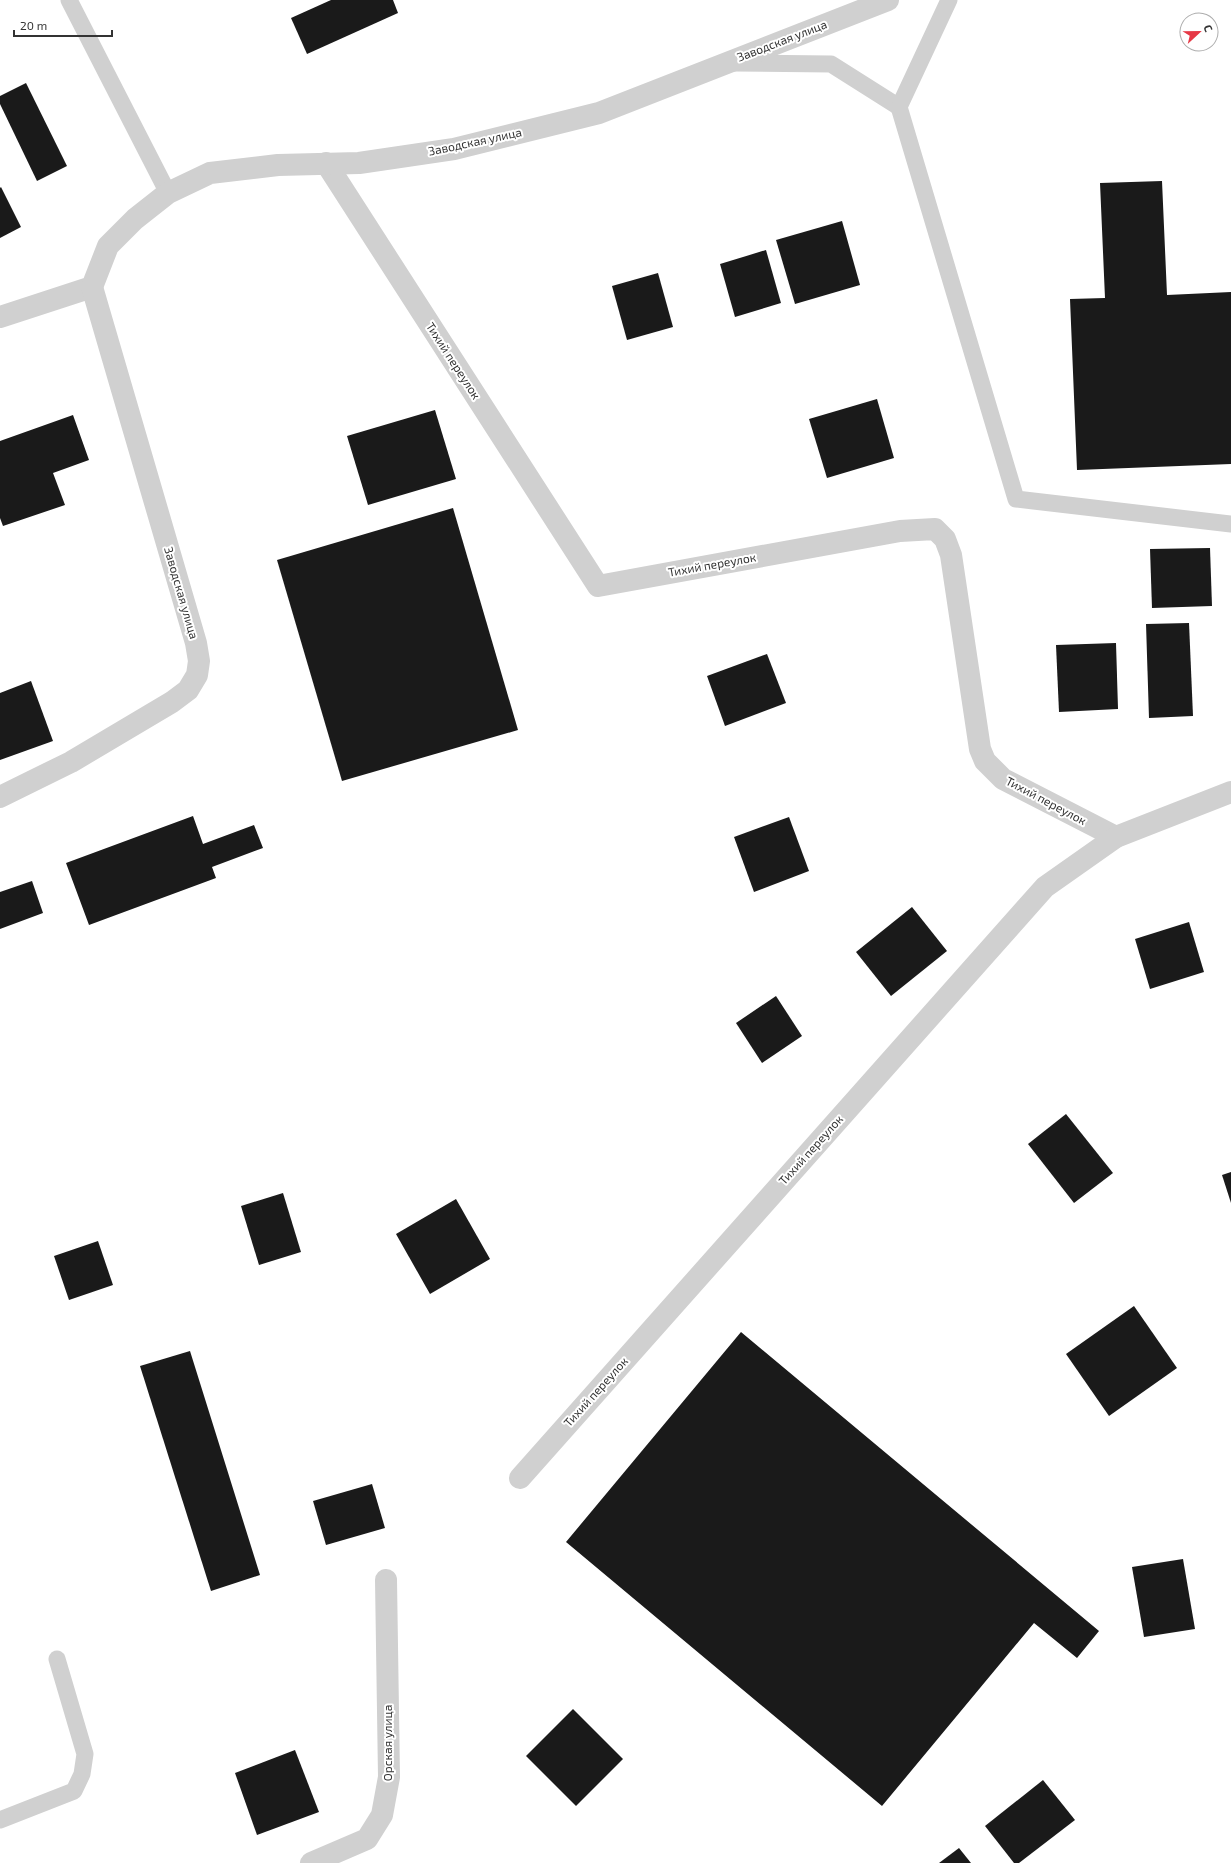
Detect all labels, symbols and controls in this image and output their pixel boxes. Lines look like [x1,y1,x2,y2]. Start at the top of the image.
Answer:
scale bar [14,12,112,38]
north arrow [1179,12,1219,52]
street label: Заводская улица [735,16,829,65]
text: 20 m [20,18,47,32]
text: С [1201,23,1216,34]
street label: Заводская улица [427,124,523,159]
street label: Тихий переулок [423,319,484,403]
street label: Заводская улица [161,545,202,641]
street label: Тихий переулок [667,549,758,580]
street label: Тихий переулок [1003,773,1090,828]
street label: Тихий переулок [775,1111,846,1188]
street label: Тихий переулок [560,1353,631,1430]
street label: Орская улица [380,1705,395,1781]

